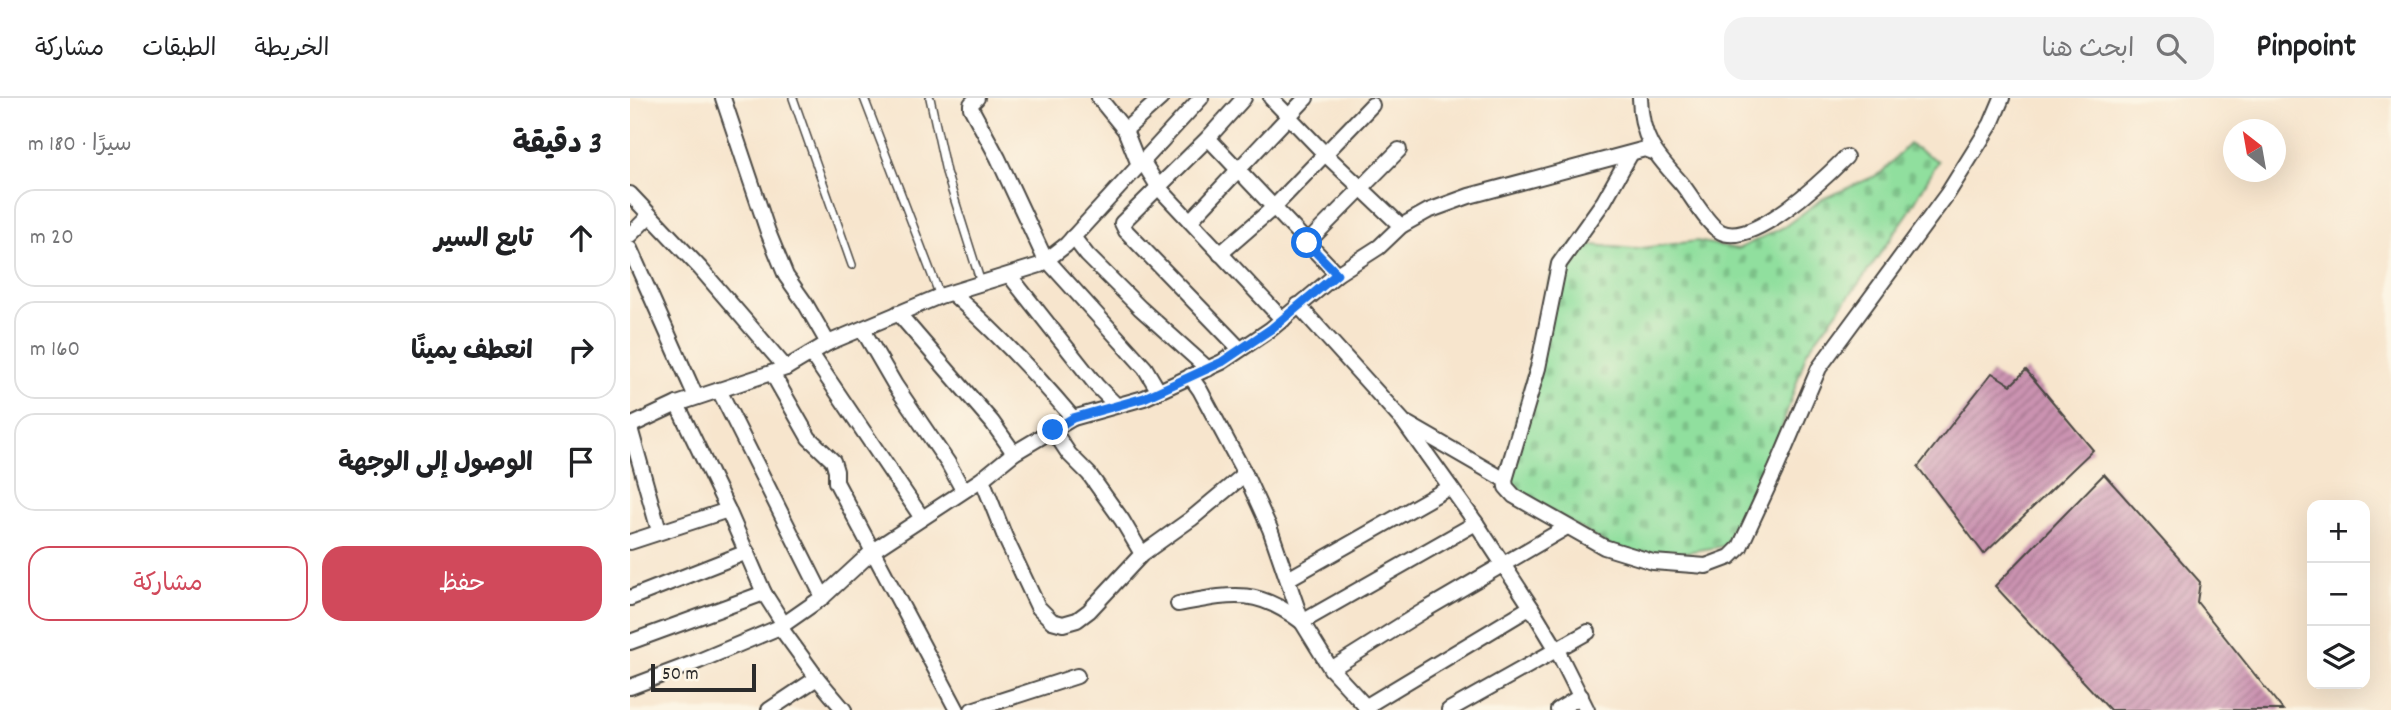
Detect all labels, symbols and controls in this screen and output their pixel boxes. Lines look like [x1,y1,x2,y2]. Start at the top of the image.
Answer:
search box [1724,17,2214,80]
text: Pinpoint [2256,25,2356,72]
icon: search [2152,29,2190,67]
text: ابحث هنا [2041,32,2134,69]
text: مشاركة [35,33,104,67]
text: الطبقات [142,33,217,67]
text: الخريطة [255,33,329,67]
north arrow [2223,119,2286,182]
text: 3 دقيقة [513,125,602,168]
text: سيرًا · 180 m [28,129,132,162]
icon: ahead [562,219,600,257]
text: 20 m [30,222,74,255]
text: تابع السير [434,222,533,259]
route start [1291,227,1322,258]
icon: right [562,331,600,369]
text: 160 m [30,334,80,367]
text: انعطف يمينًا [411,334,533,371]
route end [1037,414,1068,445]
icon: arrive [562,443,600,481]
text: الوصول إلى الوجهة [338,446,533,483]
map controls [2307,500,2370,689]
button: + [2307,500,2370,563]
button: مشاركة [28,546,308,621]
button: حفظ [322,546,602,621]
button: − [2307,563,2370,626]
button: layers [2307,626,2370,689]
scale bar [651,661,756,693]
text: 50 m [662,662,699,689]

